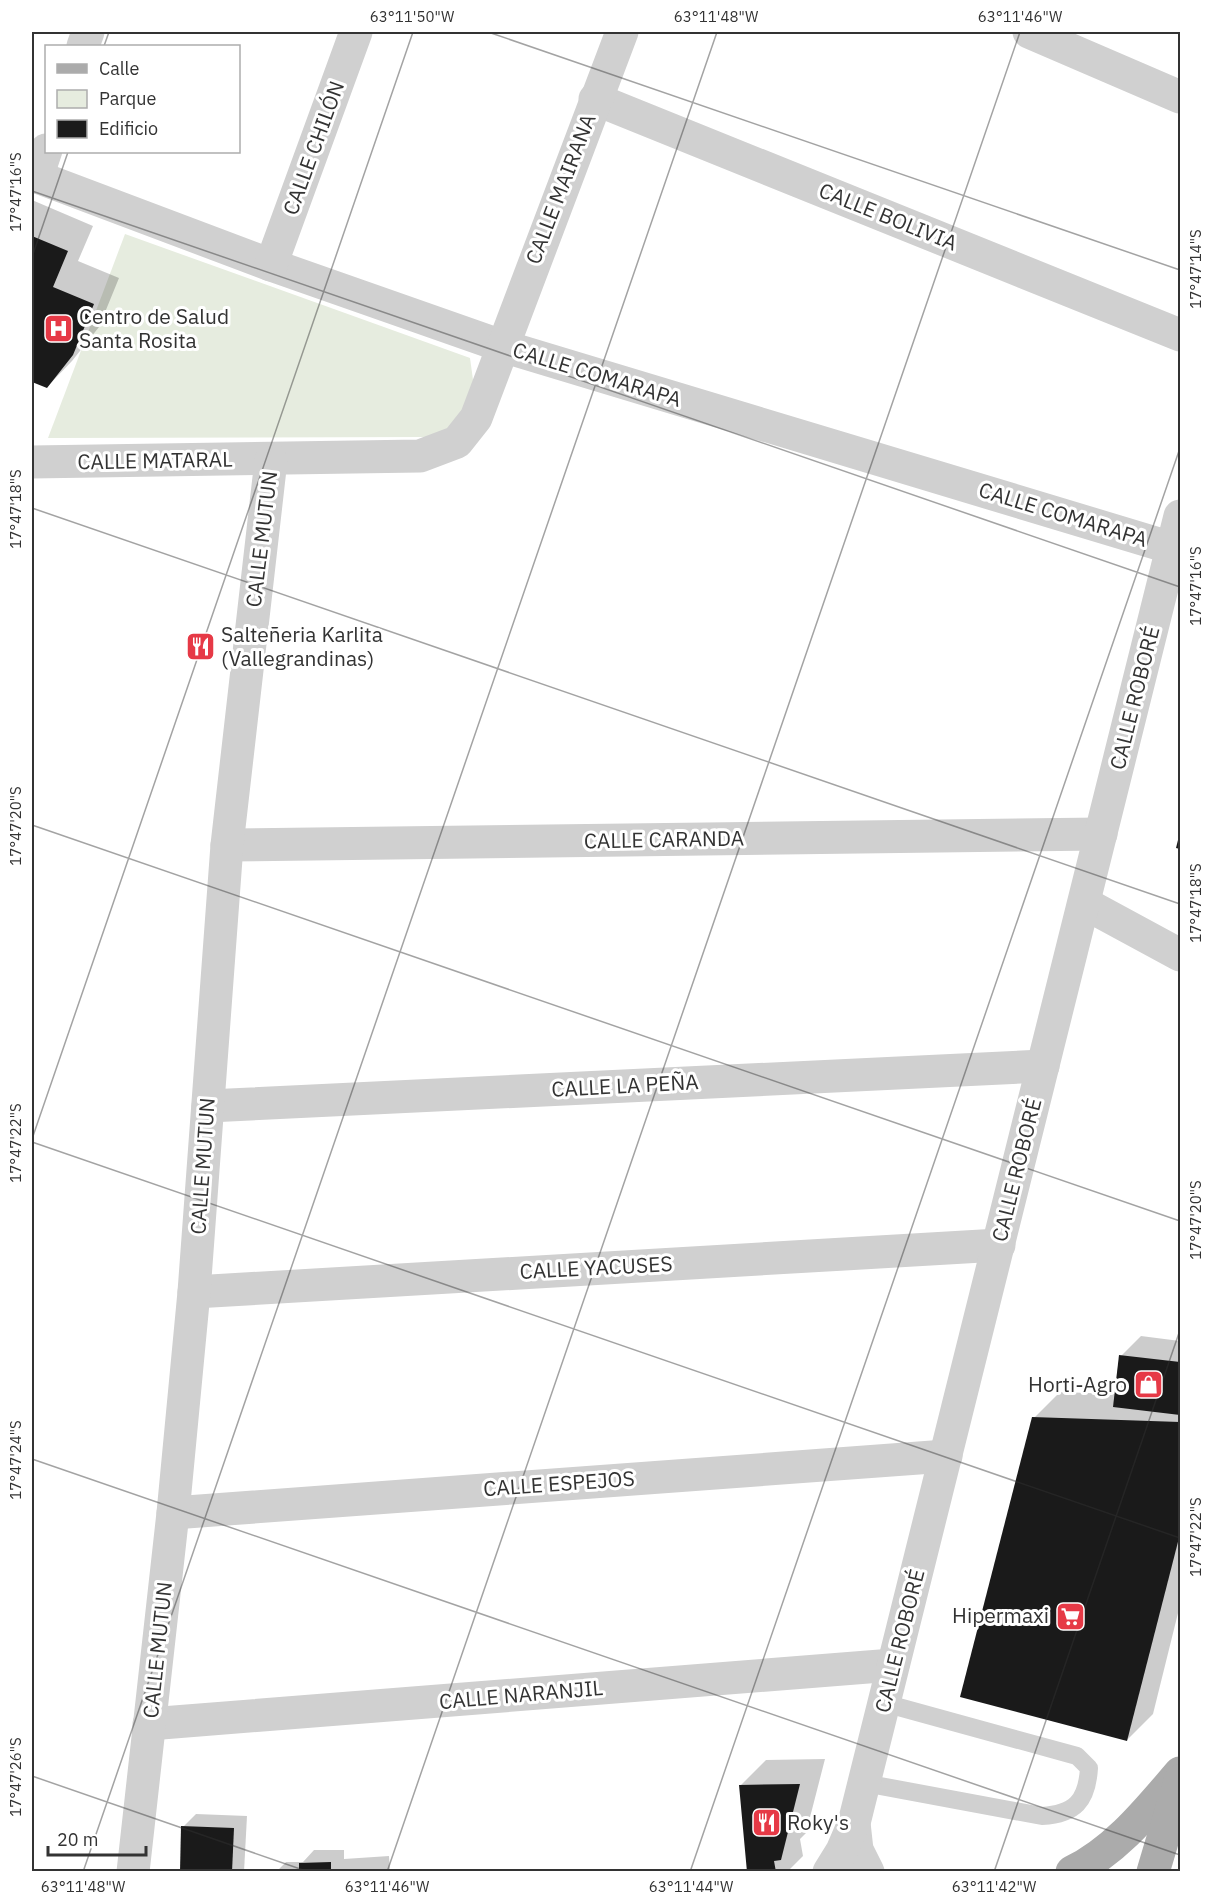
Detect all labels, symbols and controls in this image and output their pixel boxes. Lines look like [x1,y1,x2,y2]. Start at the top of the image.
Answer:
text: 63°11'50"W [370,7,455,26]
text: 63°11'48"W [674,7,759,26]
text: 63°11'46"W [978,7,1063,26]
legend [45,45,240,153]
text: Calle [99,57,139,80]
street label: CALLE CHILÓN [276,77,350,219]
text: Parque [99,87,157,110]
street label: CALLE MAIRANA [519,109,602,268]
text: Edificio [99,117,158,140]
text: 17°47'16"S [6,152,25,232]
street label: CALLE BOLIVIA [815,176,962,257]
text: 17°47'14"S [1186,229,1205,309]
place label: Centro de Salud Santa Rosita [79,302,229,354]
hospital icon: Centro de Salud Santa Rosita [42,313,74,345]
street label: CALLE COMARAPA [510,335,685,413]
street label: CALLE MATARAL [77,445,233,475]
text: 17°47'18"S [6,469,25,549]
street label: CALLE MUTUN [239,469,283,609]
street label: CALLE COMARAPA [976,475,1151,553]
text: 17°47'16"S [1186,546,1205,626]
place label: Salteñeria Karlita (Vallegrandinas) [221,620,383,672]
street label: CALLE ROBORÉ [1103,623,1165,773]
restaurant icon: Salteñeria Karlita (Vallegrandinas) [184,631,216,663]
text: 17°47'20"S [6,786,25,866]
street label: CALLE CARANDA [584,824,744,854]
text: 17°47'18"S [1186,863,1205,943]
street label: CALLE LA PEÑA [551,1067,699,1103]
street label: CALLE ROBORÉ [985,1095,1047,1245]
street label: CALLE MUTUN [183,1097,221,1235]
text: 17°47'22"S [6,1103,25,1183]
text: 17°47'20"S [1186,1180,1205,1260]
street label: CALLE YACUSES [519,1249,673,1285]
shop icon: Horti-Agro [1132,1369,1164,1401]
place label: Horti-Agro [1028,1370,1127,1398]
text: 17°47'24"S [6,1420,25,1500]
street label: CALLE ESPEJOS [482,1464,636,1502]
text: 17°47'22"S [1186,1497,1205,1577]
street label: CALLE ROBORÉ [868,1566,930,1716]
street label: CALLE MUTUN [136,1580,178,1720]
supermarket icon: Hipermaxi [1054,1600,1086,1632]
place label: Hipermaxi [952,1601,1049,1629]
street label: CALLE NARANJIL [438,1673,604,1715]
text: 17°47'26"S [6,1737,25,1817]
restaurant icon: Roky's [750,1807,782,1839]
place label: Roky's [787,1808,849,1836]
scale bar [48,1819,146,1857]
text: 20 m [57,1828,99,1851]
text: 63°11'48"W [41,1877,126,1896]
text: 63°11'46"W [345,1877,430,1896]
text: 63°11'44"W [649,1877,734,1896]
text: 63°11'42"W [952,1877,1037,1896]

